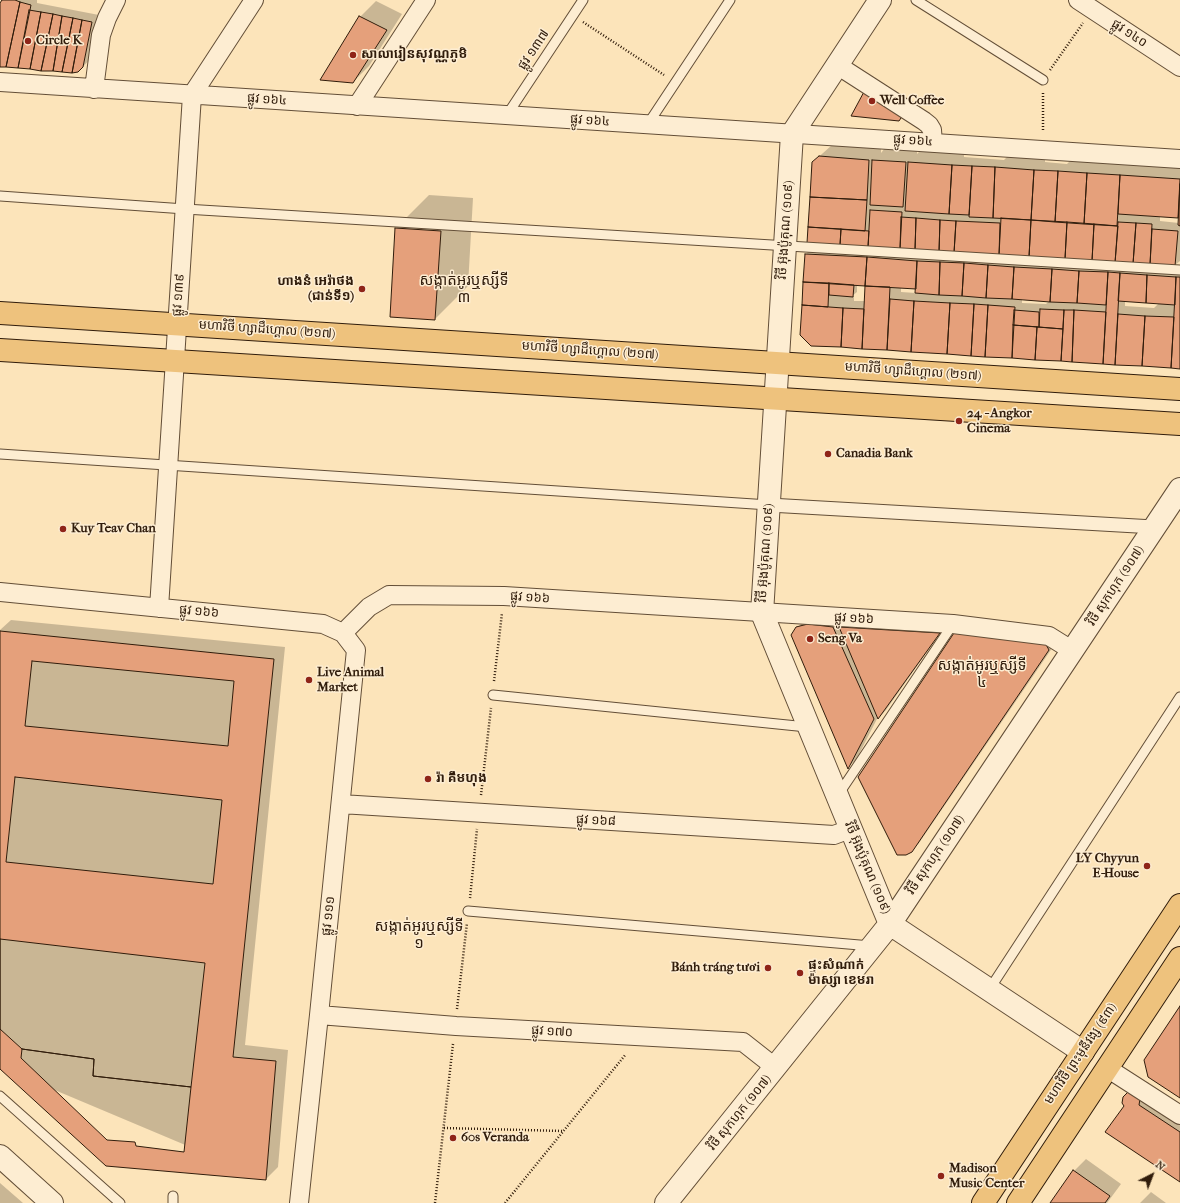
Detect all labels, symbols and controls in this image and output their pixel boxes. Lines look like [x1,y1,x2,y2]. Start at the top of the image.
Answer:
street label: ផ្លូវ ១៤០ [1108,17,1150,51]
street label: ផ្លូវ ១៣៧ [515,27,553,73]
place label: Circle K [36,33,82,49]
marker: Circle K [23,36,33,46]
place label: សាលារៀនសុវណ្ណភូមិ [361,47,467,63]
marker: សាលារៀនសុវណ្ណភូមិ [348,50,358,60]
street label: ផ្លូវ ១៦៤ [246,91,288,109]
place label: Well Coffee [880,93,944,109]
marker: Well Coffee [867,96,877,106]
street label: ផ្លូវ ១៦៤ [569,112,611,130]
street label: ផ្លូវ ១៦៤ [892,132,934,150]
street label: វិថី អ៊ុងប៉ូគុណ (១០៩) [775,180,797,280]
district label: សង្កាត់អូរឬស្សីទី ៣ [420,272,508,307]
street label: ផ្លូវ ១៣៩ [170,273,188,317]
place label: ហាងនំ អេរ៉ាថង (ជាន់ទី១) [277,274,354,305]
marker: ហាងនំ អេរ៉ាថង (ជាន់ទី១) [357,284,367,294]
street label: មហាវិថី ហ្សាដឹហ្គោល (២១៧) [198,317,336,343]
street label: មហាវិថី ហ្សាដឹហ្គោល (២១៧) [521,338,659,364]
street label: មហាវិថី ហ្សាដឹហ្គោល (២១៧) [844,359,982,385]
place label: 24 - Angkor Cinema [967,406,1032,437]
marker: 24 - Angkor Cinema [954,416,964,426]
place label: Canadia Bank [836,446,913,462]
marker: Canadia Bank [823,449,833,459]
street label: វិថី អ៊ុងប៉ូគុណ (១០៩) [755,503,777,603]
place label: Kuy Teav Chan [71,521,156,537]
marker: Kuy Teav Chan [58,524,68,534]
street label: វិថី សុកហុក (១០៧) [1084,543,1148,629]
street label: ផ្លូវ ១៦៦ [509,589,551,607]
street label: ផ្លូវ ១៦៦ [178,602,220,622]
street label: ផ្លូវ ១៦៦ [834,610,874,628]
place label: Seng Va [818,631,862,647]
marker: Seng Va [805,634,815,644]
district label: សង្កាត់អូរឬស្សីទី ៤ [938,657,1026,692]
place label: Live Animal Market [317,665,384,696]
marker: Live Animal Market [304,675,314,685]
place label: រ៉ា គឹមហុង [436,771,487,787]
marker: រ៉ា គឹមហុង [423,774,433,784]
street label: ផ្លូវ ១៦៨ [576,812,616,830]
street label: វិថី សុកហុក (១០៧) [904,812,968,898]
street label: វិថី អ៊ុងប៉ូគុណ (១០៩) [840,819,894,917]
place label: LY Chyyun E-House [1076,851,1139,882]
marker: LY Chyyun E-House [1142,861,1152,871]
street label: ផ្លូវ ១១១ [319,895,339,937]
district label: សង្កាត់អូរឬស្សីទី ១ [375,918,463,953]
place label: ផ្ទះសំណាក់ ម៉ាស្សា ខេមរា [808,958,874,989]
place label: Bánh tráng tươi [671,960,760,976]
marker: Bánh tráng tươi [763,963,773,973]
marker: ផ្ទះសំណាក់ ម៉ាស្សា ខេមរា [795,968,805,978]
street label: មហាវិថី ព្រះមុនីវង្ស (៩៣) [1041,1000,1121,1108]
street label: ផ្លូវ ១៧០ [531,1023,573,1041]
street label: វិថី សុកហុក (១០៧) [705,1072,775,1154]
place label: 60s Veranda [461,1130,529,1146]
marker: 60s Veranda [448,1133,458,1143]
north arrow [1132,1155,1172,1195]
text: N [1153,1158,1168,1173]
place label: Madison Music Center [949,1161,1024,1192]
marker: Madison Music Center [936,1171,946,1181]

